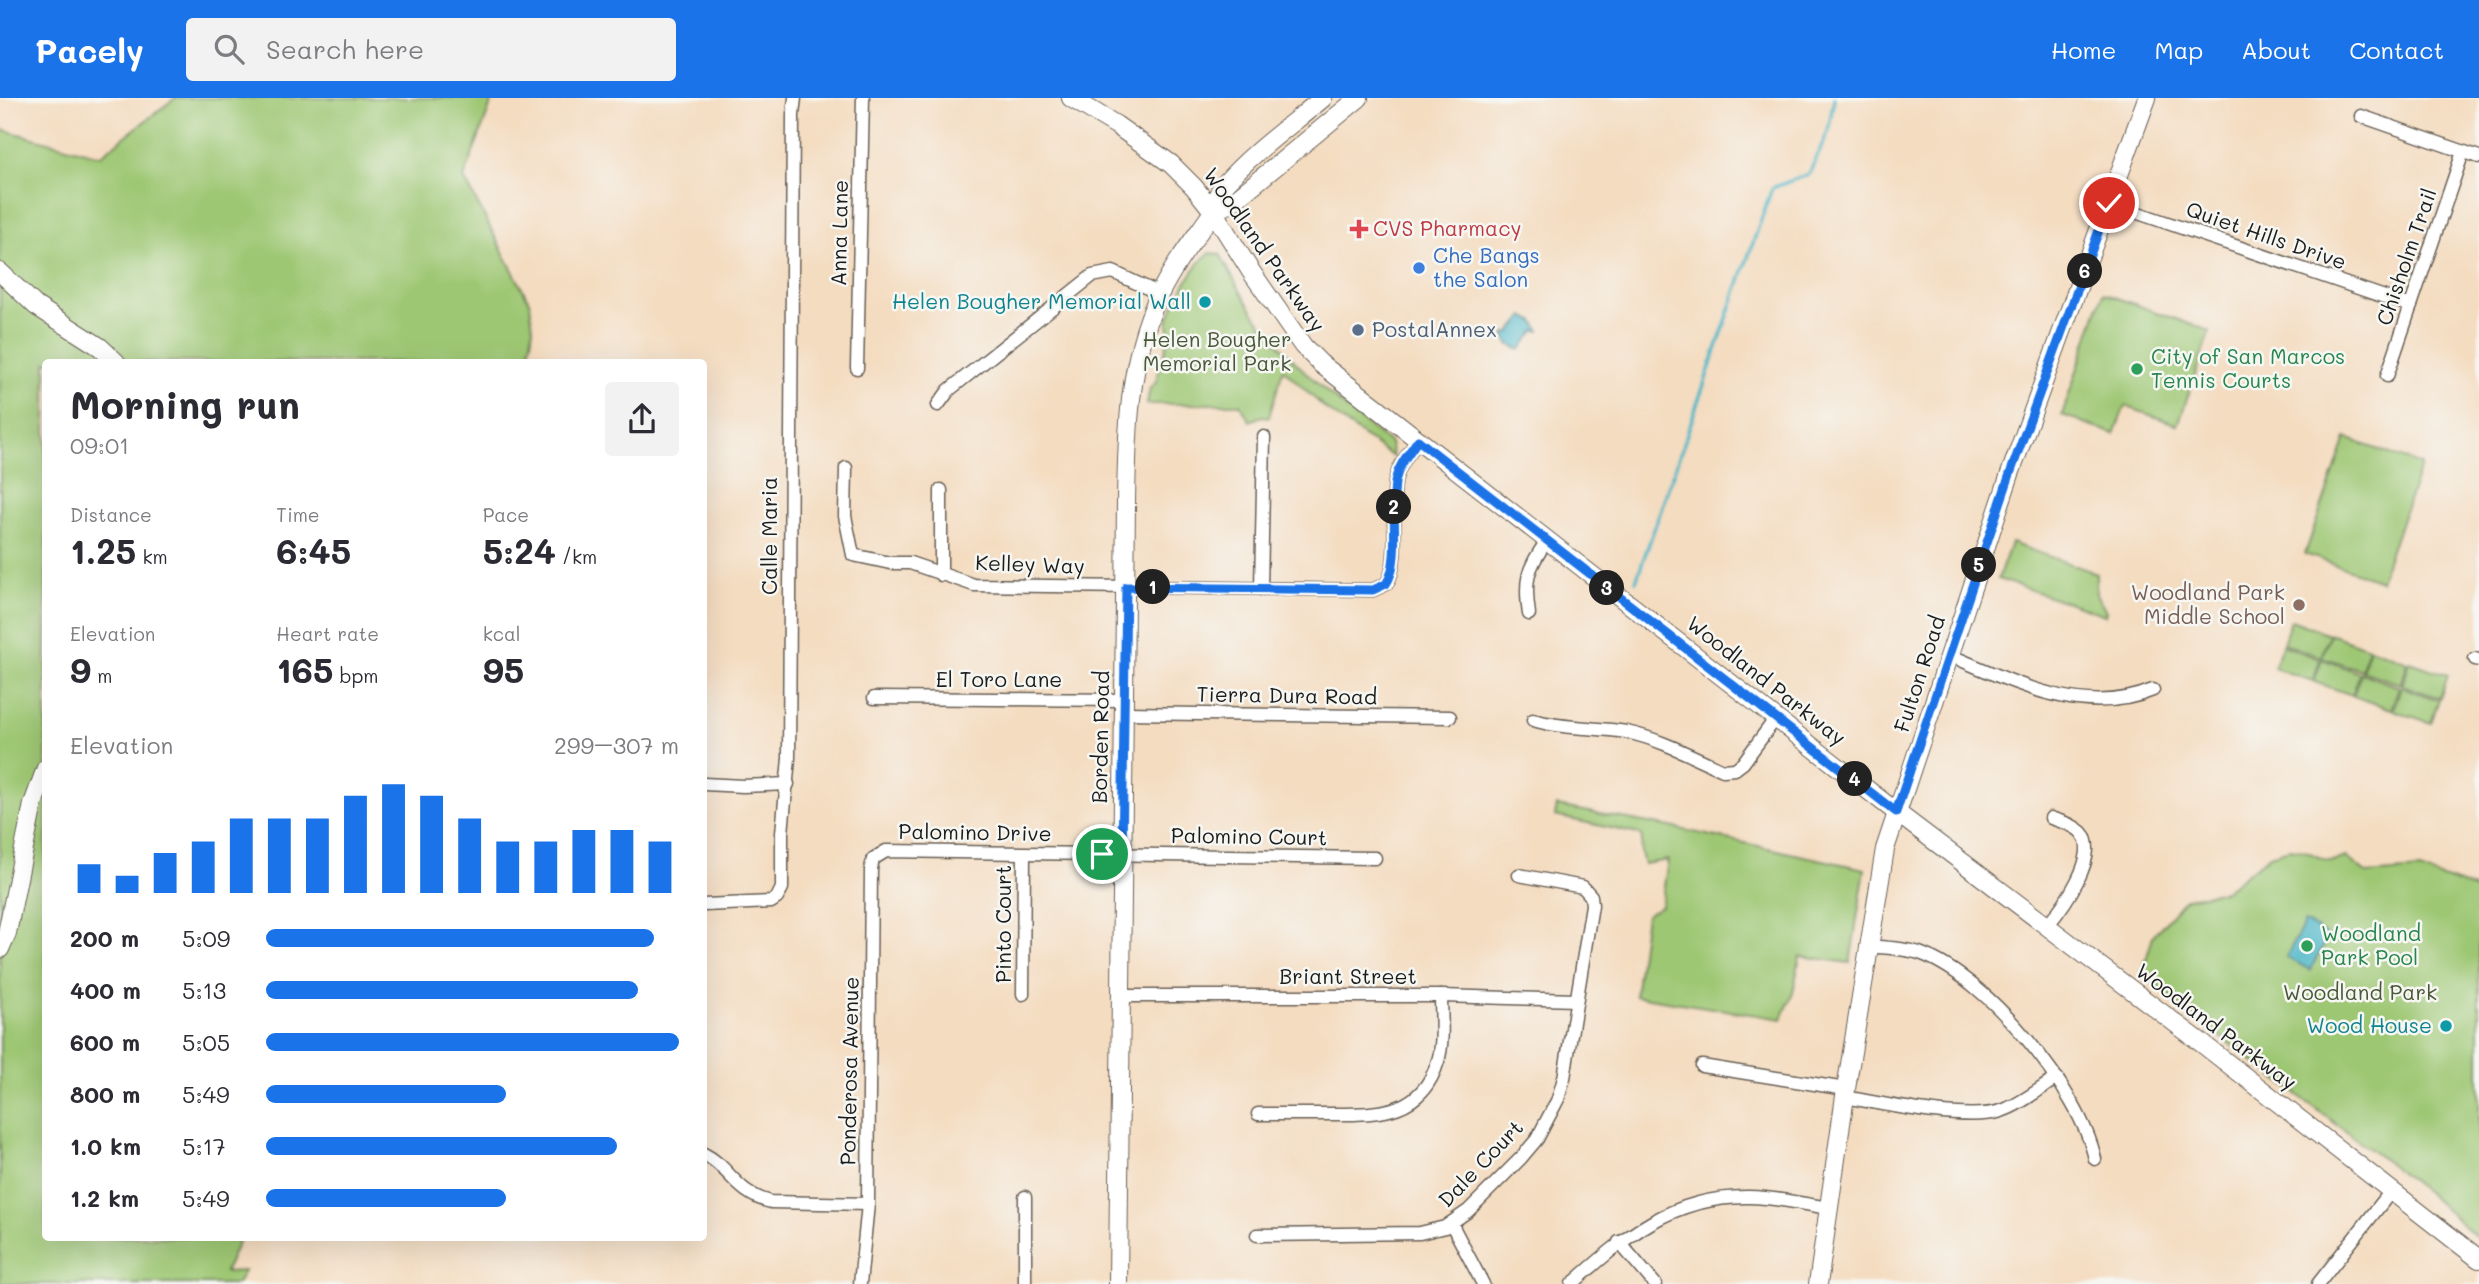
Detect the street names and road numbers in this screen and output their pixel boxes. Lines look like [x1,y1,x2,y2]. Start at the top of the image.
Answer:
street label: Woodland Parkway [1198,162,1332,337]
street label: Anna Lane [824,180,853,286]
street label: Chisholm Trail [2369,184,2442,329]
street label: Quiet Hills Drive [2183,195,2350,275]
street label: Calle Maria [755,477,782,595]
street label: Kelley Way [975,548,1085,579]
street label: Woodland Parkway [1682,609,1852,750]
street label: Fulton Road [1887,612,1950,735]
street label: El Toro Lane [936,665,1062,692]
street label: Borden Road [1085,670,1114,804]
street label: Tierra Dura Road [1197,679,1378,710]
street label: Palomino Drive [898,817,1052,846]
street label: Palomino Court [1171,821,1327,850]
street label: Pinto Court [989,865,1016,983]
street label: Woodland Parkway [2131,956,2303,1095]
street label: Briant Street [1279,962,1417,989]
street label: Ponderosa Avenue [833,976,864,1166]
street label: Dale Court [1432,1114,1528,1212]

